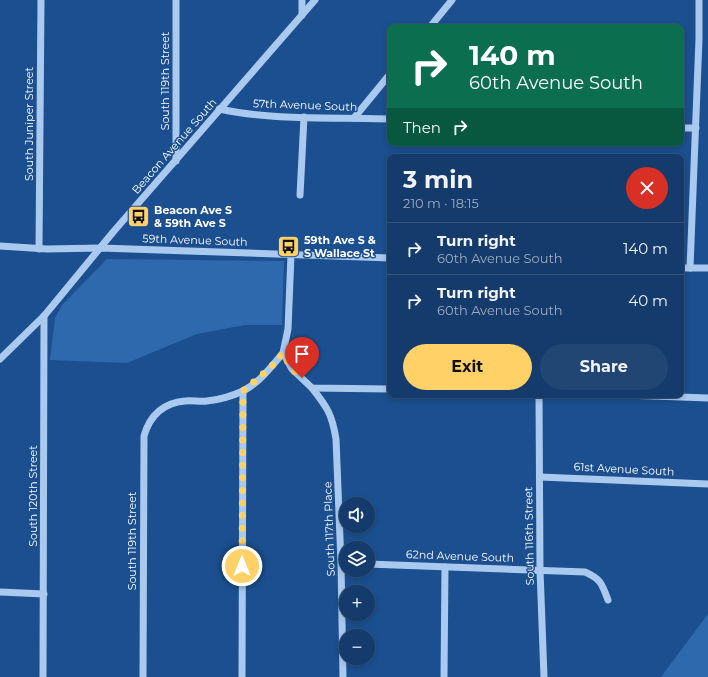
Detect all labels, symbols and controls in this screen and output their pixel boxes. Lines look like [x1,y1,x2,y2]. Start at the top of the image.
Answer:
street label: South 119th Street [158,31,172,130]
text: 140 m [469,38,556,72]
icon: right [403,40,455,92]
street label: South Juniper Street [22,67,36,181]
text: 60th Avenue South [469,72,643,94]
street label: Beacon Avenue South [129,95,219,197]
street label: 57th Avenue South [253,96,357,114]
icon: right [449,116,471,138]
text: Then [403,118,441,137]
text: 3 min [403,165,473,194]
button: close [626,167,668,209]
text: 210 m · 18:15 [403,195,479,211]
bus stop icon: Beacon Ave S & 59th Ave S [125,203,151,229]
place label: Beacon Ave S & 59th Ave S [154,203,232,230]
street label: 59th Avenue South [142,231,248,249]
text: Turn right [437,231,516,250]
bus stop icon: 59th Ave S & S Wallace St [275,233,301,259]
place label: 59th Ave S & S Wallace St [304,233,376,260]
icon: right [403,238,425,260]
text: 140 m [623,239,668,258]
text: 60th Avenue South [437,250,563,266]
text: Turn right [437,283,516,302]
icon: right [403,290,425,312]
text: 40 m [628,291,668,310]
text: 60th Avenue South [437,302,563,318]
pin [285,337,319,378]
icon: arrive [291,343,313,365]
button: Exit [403,344,532,390]
button: Share [540,344,668,390]
street label: South 120th Street [26,445,40,547]
street label: 61st Avenue South [573,459,675,479]
street label: South 117th Place [320,481,338,577]
street label: South 116th Street [521,486,537,585]
street label: South 119th Street [125,491,139,590]
map controls [339,497,375,665]
button: sound [339,497,375,533]
button: layers [339,541,375,577]
position arrow [221,545,263,587]
street label: 62nd Avenue South [406,547,514,565]
button: + [339,585,375,621]
button: − [339,629,375,665]

